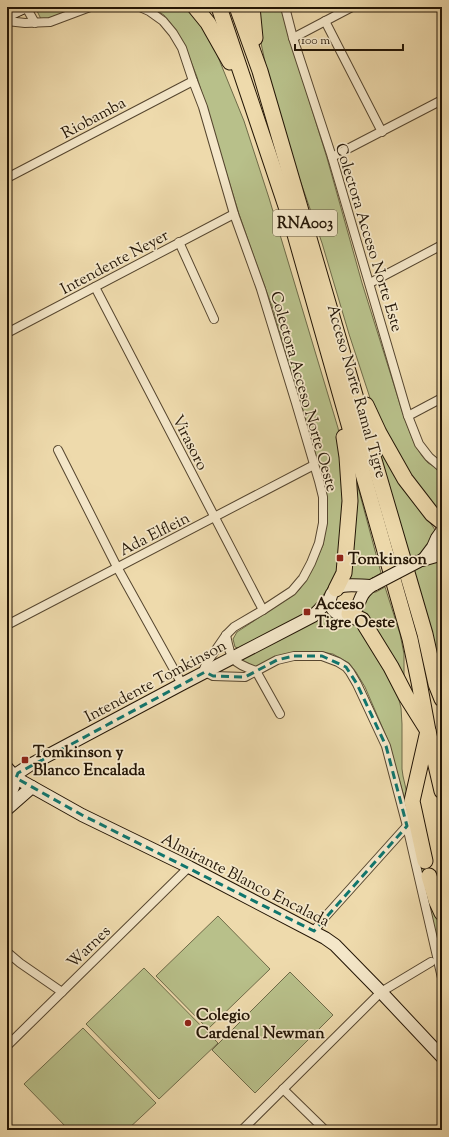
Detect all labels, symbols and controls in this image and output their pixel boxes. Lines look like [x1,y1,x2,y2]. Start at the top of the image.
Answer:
scale bar [295,26,403,52]
text: 100 m [301,32,330,50]
street label: Riobamba [58,92,131,146]
street label: Colectora Acceso Norte Este [328,141,407,335]
road number: RNA003 [273,210,337,236]
street label: Intendente Neyer [57,225,173,301]
street label: Colectora Acceso Norte Oeste [263,289,342,495]
street label: Acceso Norte Ramal Tigre [320,302,391,481]
street label: Virasoro [165,411,213,475]
street label: Ada Elflein [116,507,195,563]
place label: Tomkinson [348,549,428,572]
marker: Tomkinson [335,553,345,563]
place label: Acceso Tigre Oeste [315,594,395,635]
marker: Acceso Tigre Oeste [302,607,312,617]
street label: Intendente Tomkinson [81,635,232,729]
place label: Tomkinson y Blanco Encalada [33,742,146,783]
marker: Tomkinson y Blanco Encalada [20,755,30,765]
street label: Almirante Blanco Encalada [157,829,334,934]
street label: Warnes [63,921,117,974]
place label: Colegio Cardenal Newman [196,1005,325,1046]
marker: Colegio Cardenal Newman [183,1018,193,1028]

